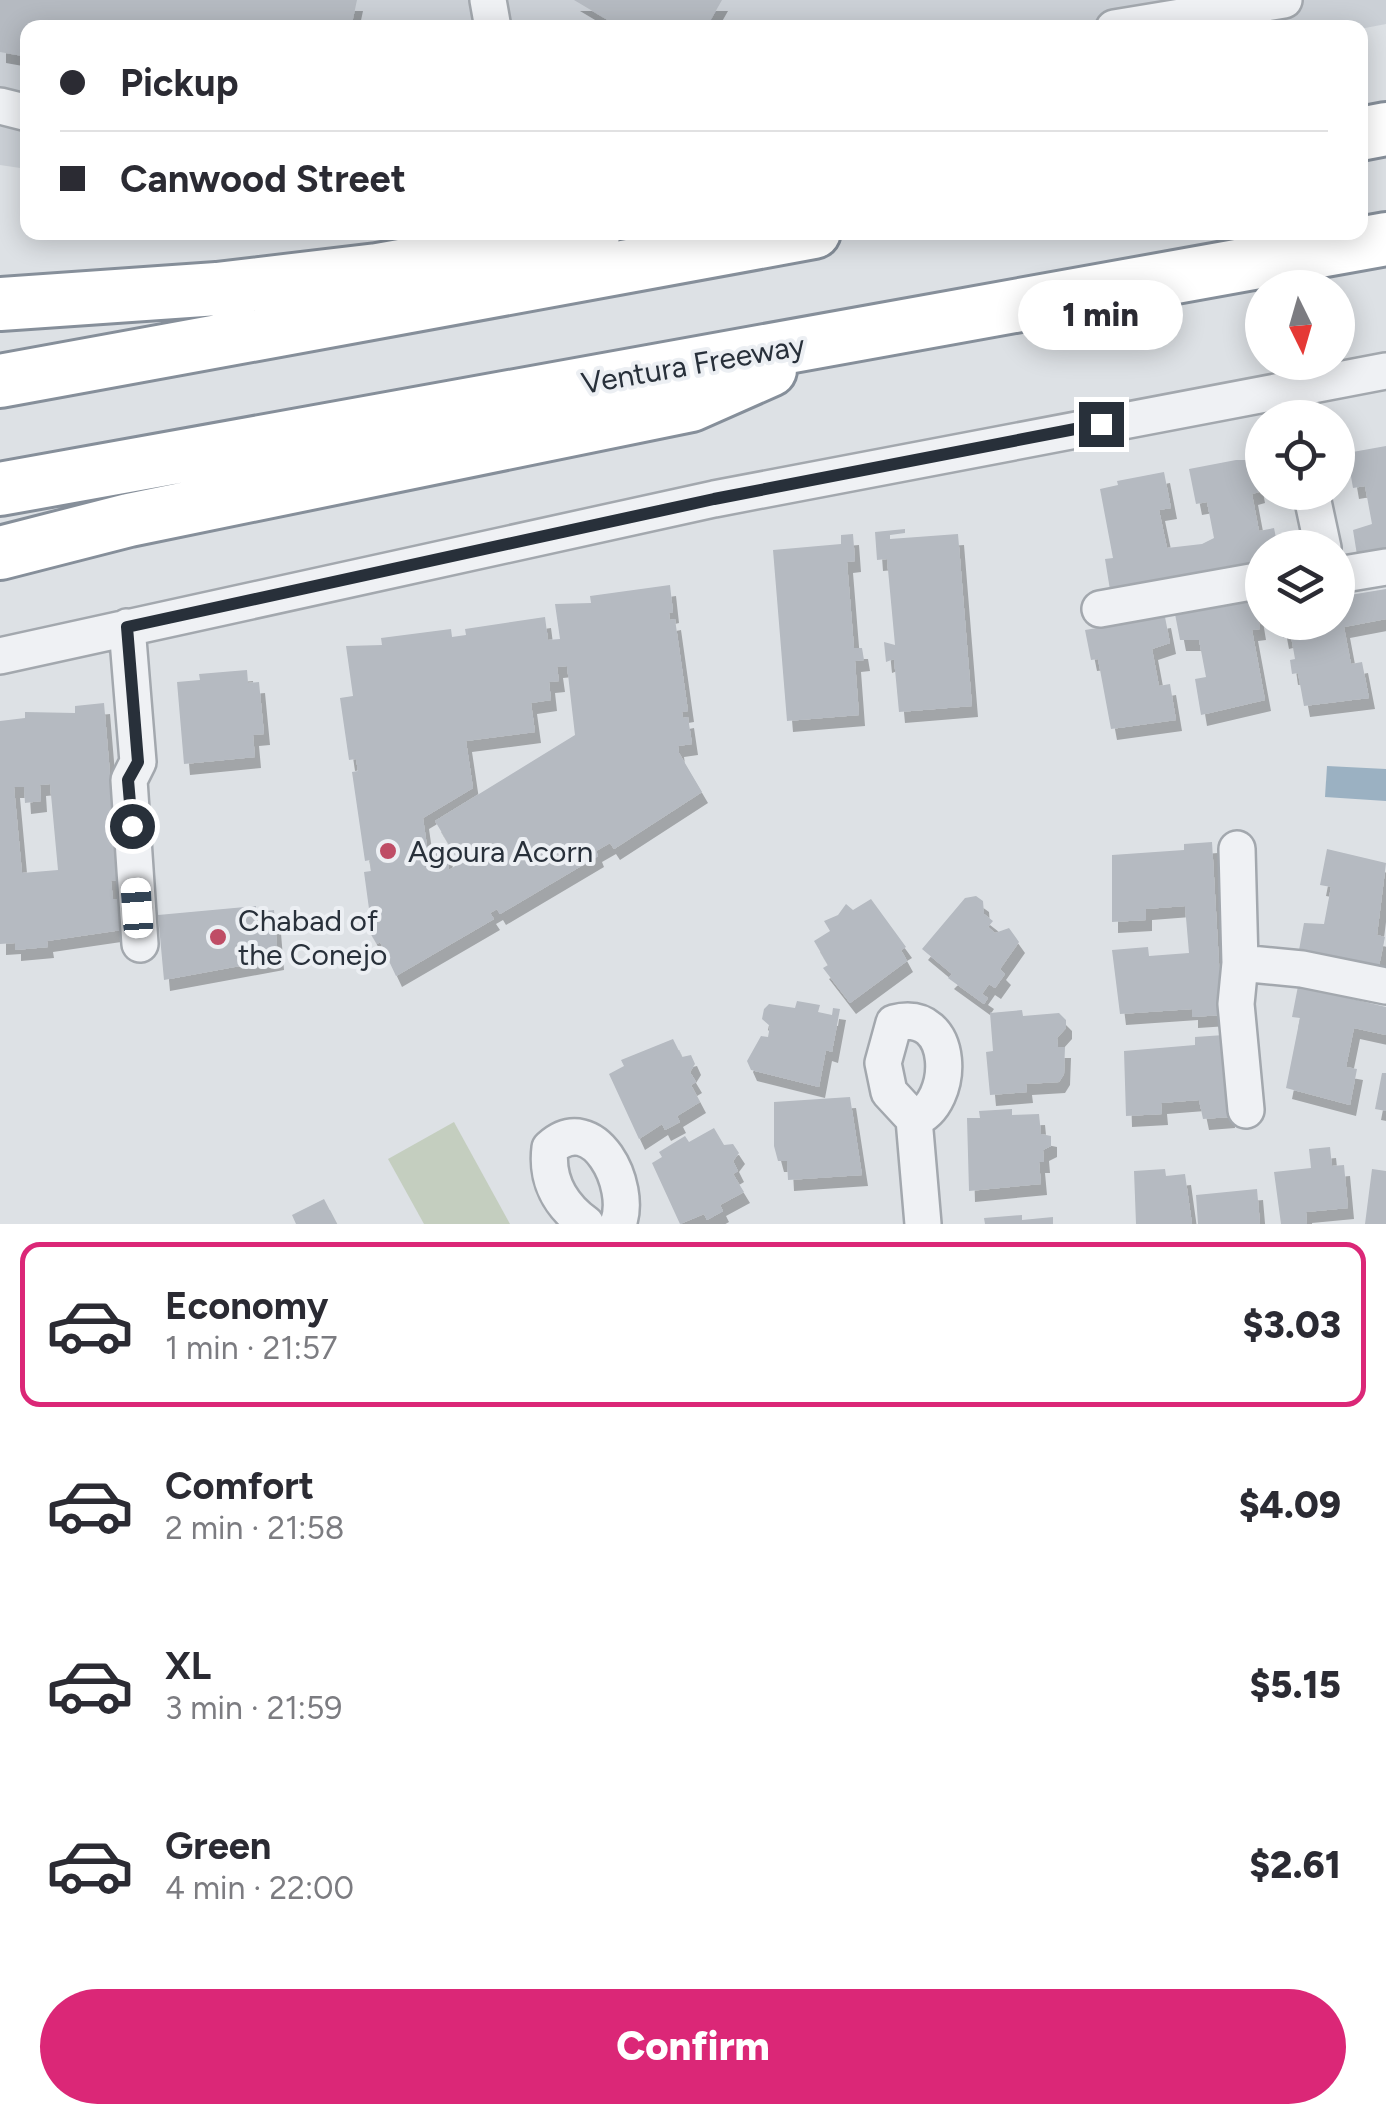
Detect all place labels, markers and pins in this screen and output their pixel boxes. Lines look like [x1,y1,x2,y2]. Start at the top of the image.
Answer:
place label: Agoura Acorn [408,833,593,870]
marker: Agoura Acorn [377,840,399,862]
place label: Chabad of the Conejo [238,902,388,973]
marker: Chabad of the Conejo [207,926,229,948]

